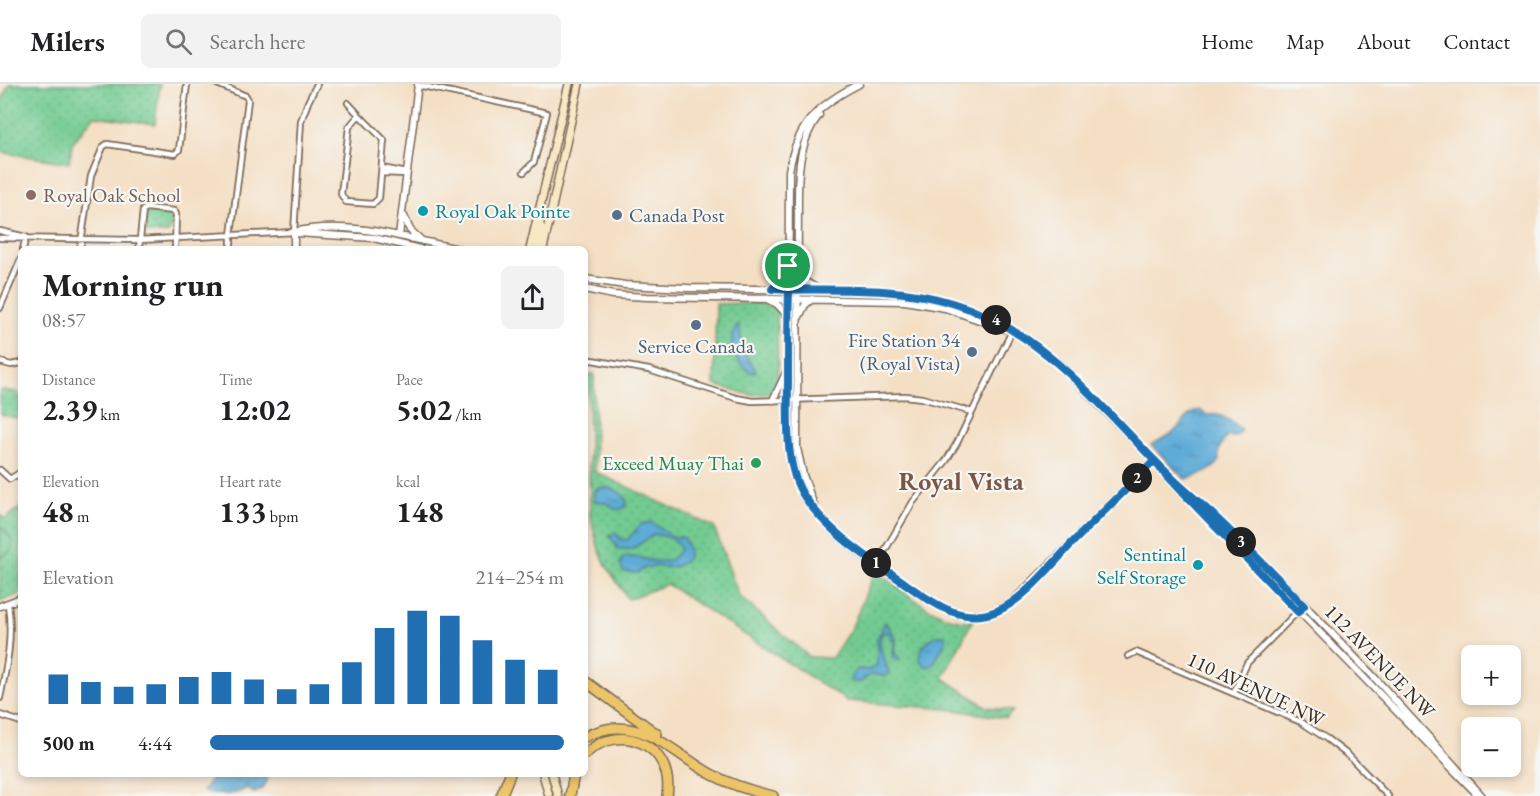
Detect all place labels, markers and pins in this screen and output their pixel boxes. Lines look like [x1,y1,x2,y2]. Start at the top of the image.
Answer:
place label: Royal Oak School [43,182,181,208]
marker: Royal Oak School [24,188,38,202]
place label: Royal Oak Pointe [435,198,570,224]
place label: Canada Post [629,202,725,228]
marker: Royal Oak Pointe [416,204,430,218]
marker: Canada Post [610,208,624,222]
pin [762,240,813,291]
pin: 4 [981,305,1011,335]
marker: Service Canada [689,318,703,332]
place label: Fire Station 34 (Royal Vista) [848,327,960,376]
place label: Service Canada [638,333,754,359]
marker: Fire Station 34 (Royal Vista) [965,345,979,359]
place label: Exceed Muay Thai [602,450,744,476]
marker: Exceed Muay Thai [749,456,763,470]
pin: 2 [1122,463,1152,493]
pin: 3 [1226,527,1256,557]
place label: Sentinal Self Storage [1097,541,1186,590]
pin: 1 [861,548,891,578]
marker: Sentinal Self Storage [1191,558,1205,572]

